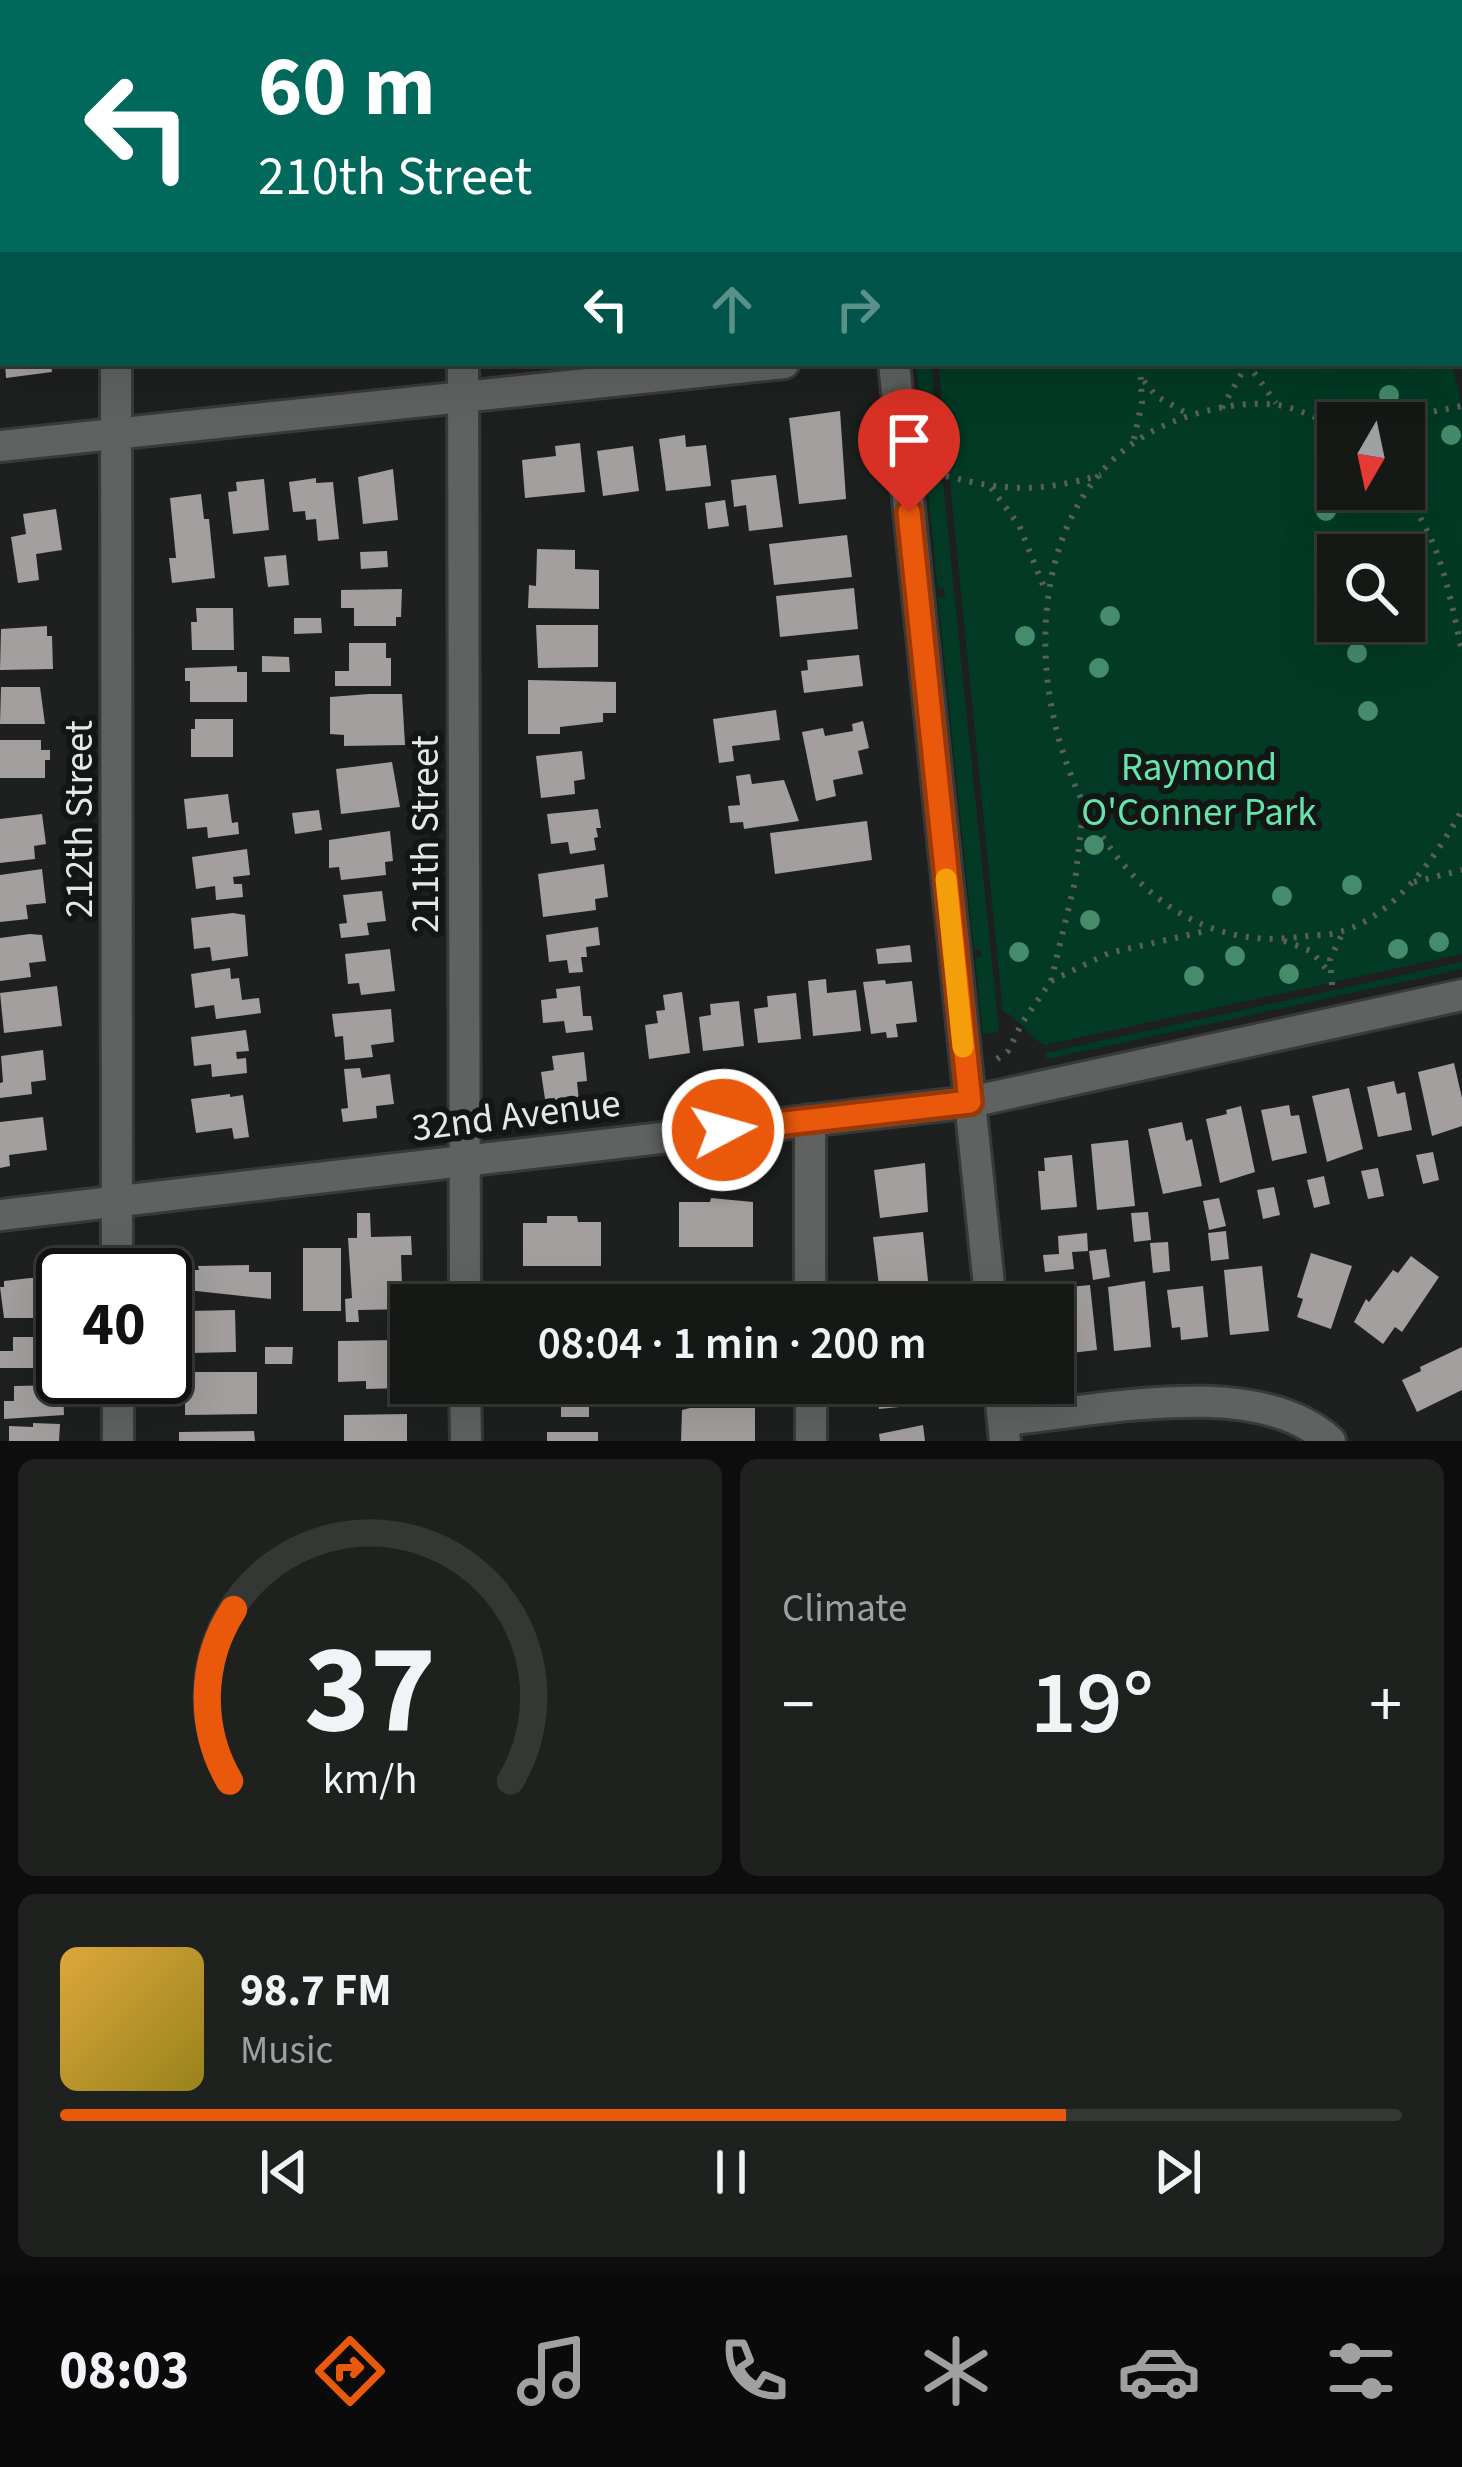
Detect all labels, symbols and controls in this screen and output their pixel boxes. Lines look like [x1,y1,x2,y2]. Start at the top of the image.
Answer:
text: 60 m [258,28,436,148]
icon: left [60,48,216,204]
text: 210th Street [258,139,532,216]
icon: left [573,276,639,342]
icon: ahead [699,276,765,342]
icon: right [825,276,891,342]
pin [858,389,960,512]
north arrow [1317,402,1425,510]
map controls [1317,402,1425,642]
icon: arrive [876,407,942,473]
button: search [1317,534,1425,642]
street label: 212th Street [52,720,108,918]
street label: 211th Street [398,735,454,933]
park label: Raymond O'Conner Park [1081,740,1317,841]
position arrow [660,1067,786,1193]
street label: 32nd Avenue [409,1075,624,1157]
speed limit sign: 40 [36,1248,192,1404]
text: 08:04 · 1 min · 200 m [538,1312,926,1376]
text: Climate [782,1581,907,1637]
text: 37 [304,1602,436,1780]
text: 19° [1030,1640,1154,1768]
text: − [782,1658,815,1752]
text: + [1369,1658,1402,1752]
text: km/h [322,1748,418,1809]
text: 98.7 FM [240,1959,392,2023]
text: Music [240,2023,333,2079]
icon: previous [251,2139,317,2205]
icon: pause [698,2139,764,2205]
icon: next [1145,2139,1211,2205]
icon: directions [308,2329,392,2413]
icon: music [510,2329,594,2413]
icon: phone [712,2329,796,2413]
icon: climate [914,2329,998,2413]
icon: car [1117,2329,1201,2413]
icon: filters [1319,2329,1403,2413]
text: 08:03 [59,2333,189,2410]

